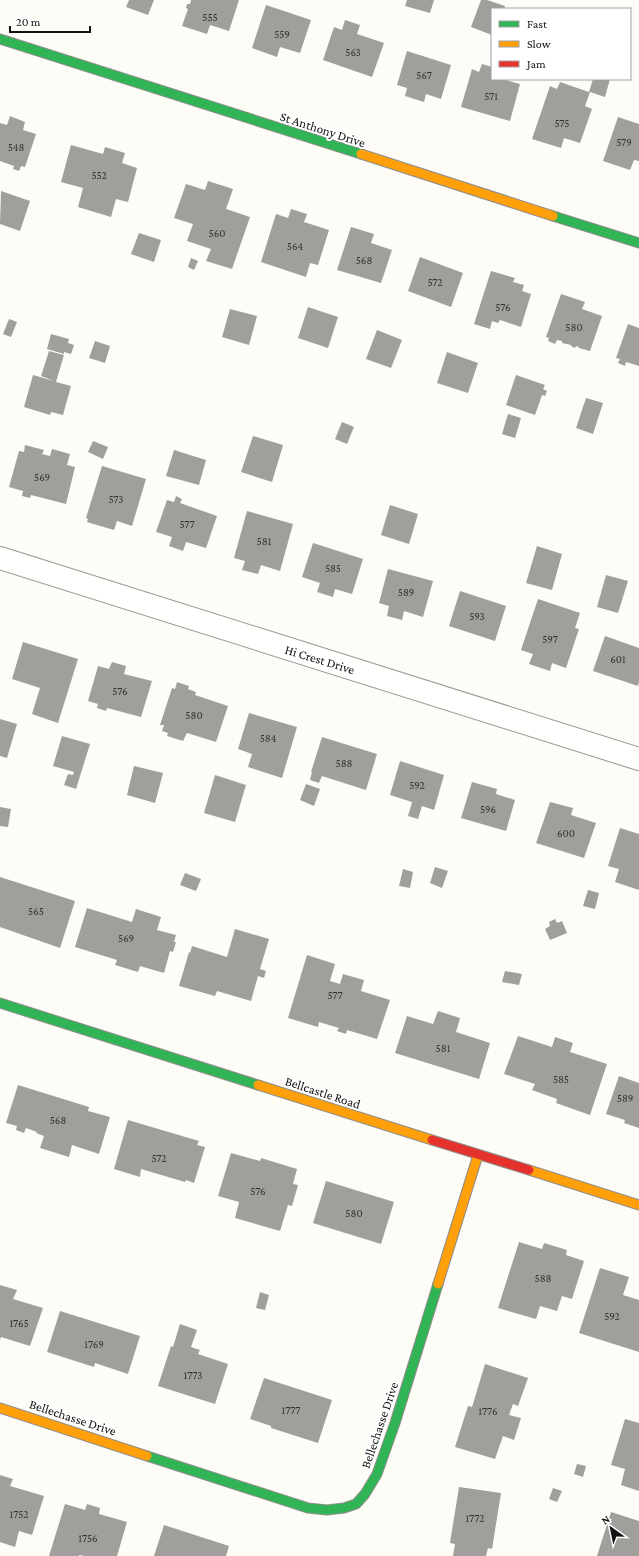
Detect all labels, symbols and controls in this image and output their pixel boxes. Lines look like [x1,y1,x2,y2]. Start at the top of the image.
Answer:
scale bar [10,8,90,34]
legend [491,8,631,80]
house number: 555 [202,11,218,23]
text: 20 m [16,15,41,29]
text: Fast [527,17,548,31]
house number: 559 [274,28,290,40]
text: Slow [527,37,551,51]
house number: 563 [345,46,361,58]
text: Jam [526,57,546,71]
house number: 567 [416,69,432,81]
house number: 571 [484,90,498,102]
street label: St Anthony Drive [278,109,368,150]
house number: 575 [554,117,570,129]
house number: 579 [616,136,632,148]
house number: 548 [8,141,24,153]
house number: 552 [91,169,107,181]
house number: 560 [209,227,226,239]
house number: 564 [287,240,304,252]
house number: 568 [356,254,372,266]
house number: 572 [427,276,443,288]
house number: 576 [495,301,511,313]
house number: 580 [565,321,583,333]
house number: 569 [34,471,50,483]
house number: 573 [108,493,124,505]
house number: 577 [179,518,195,530]
house number: 581 [257,535,272,547]
house number: 585 [325,562,341,574]
house number: 589 [398,586,414,598]
house number: 593 [469,610,485,622]
house number: 597 [542,633,558,645]
street label: Hi Crest Drive [283,642,357,677]
house number: 601 [610,653,626,665]
house number: 576 [112,685,128,697]
house number: 580 [185,709,203,721]
house number: 584 [260,732,277,744]
house number: 588 [335,757,353,769]
house number: 592 [409,779,425,791]
house number: 596 [480,803,496,815]
house number: 600 [557,827,575,839]
house number: 565 [28,905,44,917]
house number: 569 [118,932,134,944]
house number: 577 [327,989,343,1001]
house number: 581 [436,1042,451,1054]
street label: Bellcastle Road [283,1073,363,1112]
house number: 585 [553,1073,569,1085]
house number: 589 [617,1092,633,1104]
house number: 568 [50,1114,66,1126]
house number: 572 [151,1152,167,1164]
house number: 576 [250,1185,266,1197]
house number: 580 [345,1207,363,1219]
house number: 588 [534,1272,552,1284]
house number: 592 [604,1310,620,1322]
house number: 1765 [9,1317,29,1329]
house number: 1769 [84,1338,104,1350]
house number: 1773 [184,1369,202,1381]
street label: Bellechasse Drive [358,1380,401,1470]
street label: Bellechasse Drive [28,1396,118,1439]
house number: 1777 [282,1404,300,1416]
house number: 1776 [478,1405,498,1417]
house number: 1752 [10,1508,28,1520]
north arrow [591,1508,631,1548]
house number: 1772 [465,1512,485,1524]
text: N [599,1512,612,1527]
house number: 1756 [78,1532,98,1544]

